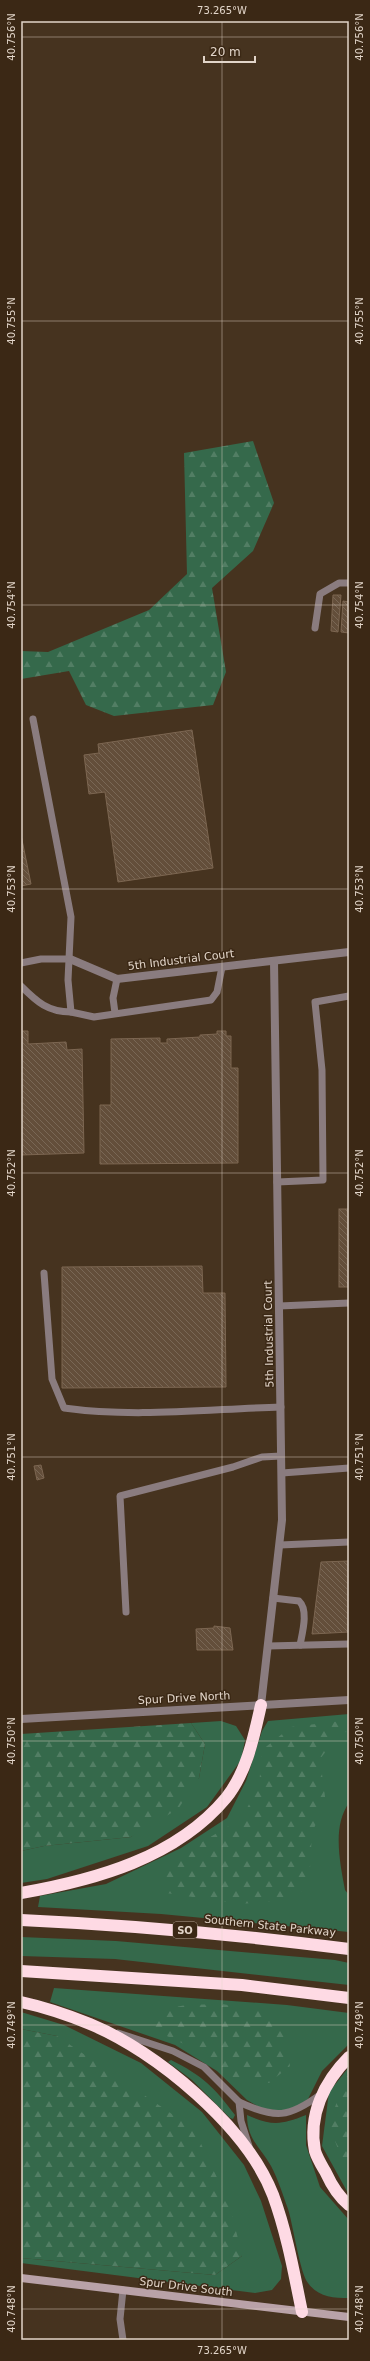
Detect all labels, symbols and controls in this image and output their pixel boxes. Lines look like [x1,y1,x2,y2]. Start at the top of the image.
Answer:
text: 73.265°W [197,5,247,16]
text: 40.756°N [6,13,17,61]
text: 40.756°N [354,13,365,61]
scale bar [204,38,255,64]
text: 20 m [210,45,241,59]
text: 40.755°N [6,297,17,345]
text: 40.755°N [354,297,365,345]
text: 40.754°N [6,581,17,629]
text: 40.754°N [354,581,365,629]
text: 40.753°N [6,865,17,913]
text: 40.753°N [354,865,365,913]
street label: 5th Industrial Court [127,947,236,973]
text: 40.752°N [6,1149,17,1197]
text: 40.752°N [354,1149,365,1197]
street label: 5th Industrial Court [262,1280,276,1388]
text: 40.751°N [6,1433,17,1481]
text: 40.751°N [354,1433,365,1481]
street label: Spur Drive North [137,1689,231,1707]
text: 40.750°N [6,1717,17,1765]
text: 40.750°N [354,1717,365,1765]
street label: Southern State Parkway [204,1913,337,1939]
road number: SO [173,1922,197,1938]
text: 40.749°N [6,2001,17,2049]
text: 40.749°N [354,2001,365,2049]
street label: Spur Drive South [139,2275,233,2299]
text: 40.748°N [6,2285,17,2333]
text: 40.748°N [354,2285,365,2333]
text: 73.265°W [197,2345,247,2356]

